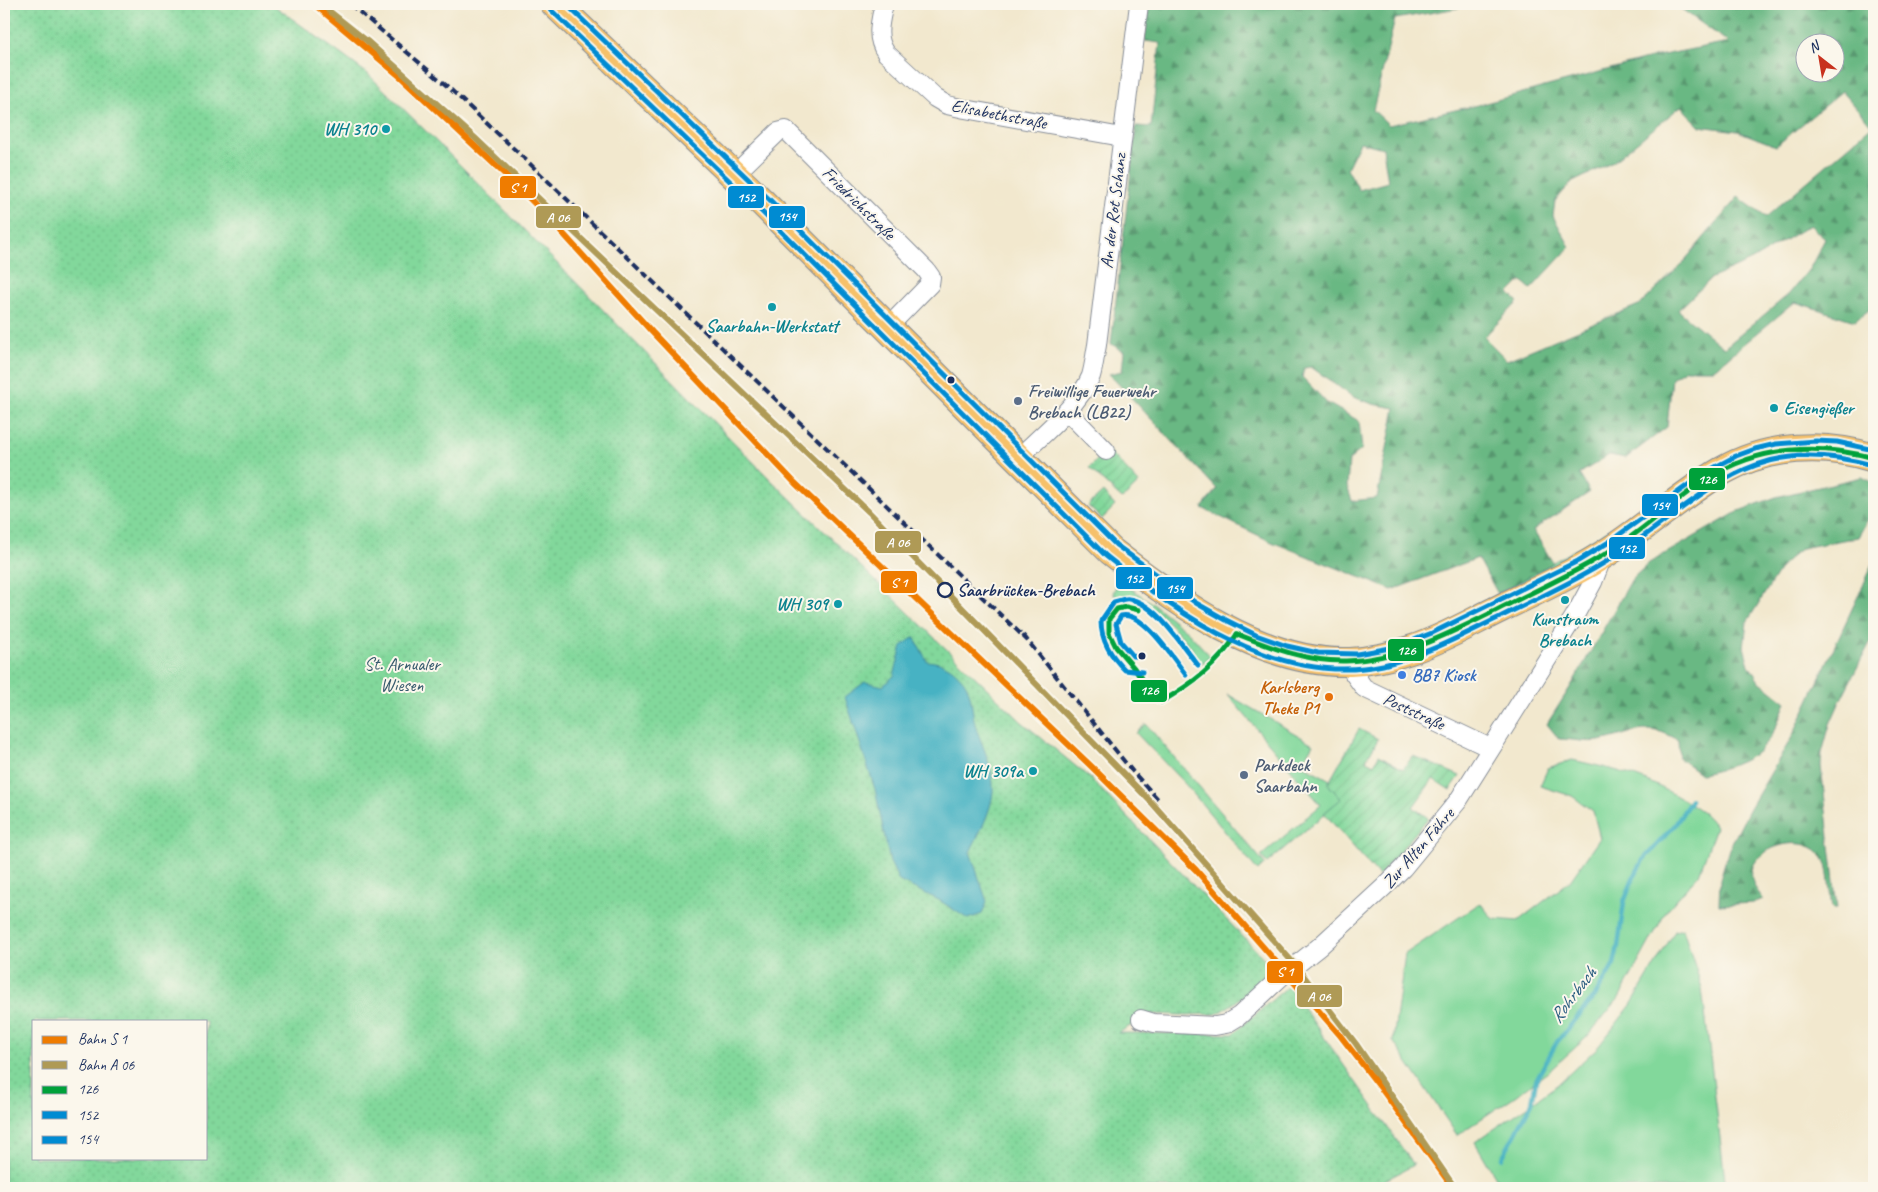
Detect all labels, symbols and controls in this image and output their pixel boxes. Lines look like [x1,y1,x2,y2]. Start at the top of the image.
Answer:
north arrow [1796,32,1846,82]
text: N [1805,37,1824,57]
street label: Elisabethstraße [950,94,1050,134]
place label: WH 310 [324,118,378,140]
marker: WH 310 [380,123,392,135]
street label: An der Rot Schanz [1095,150,1131,270]
street label: Friedrichstraße [818,162,901,245]
line badge: S 1 [499,175,537,199]
text: S 1 [510,179,528,196]
line badge: 152 [727,185,765,209]
text: 152 [737,189,757,206]
line badge: A 06 [535,205,582,229]
line badge: 154 [768,205,806,229]
text: 154 [778,208,798,225]
text: A 06 [546,209,571,226]
marker: Saarbahn-Werkstatt [766,301,778,313]
place label: Saarbahn-Werkstatt [706,315,841,337]
unlabelled marker [946,375,956,385]
place label: Freiwillige Feuerwehr Brebach (LB22) [1028,380,1158,423]
marker: Freiwillige Feuerwehr Brebach (LB22) [1012,395,1024,407]
place label: Eisengießer [1784,397,1856,419]
marker: Eisengießer [1768,402,1780,414]
line badge: 126 [1688,467,1726,491]
text: 126 [1697,471,1718,488]
line badge: 154 [1641,493,1679,517]
text: 154 [1651,497,1671,514]
line badge: A 06 [874,530,922,554]
text: A 06 [886,534,911,551]
line badge: 152 [1608,536,1646,560]
text: 152 [1618,540,1638,557]
line badge: 152 [1115,566,1153,590]
line badge: S 1 [880,570,918,594]
text: 152 [1125,570,1145,587]
text: S 1 [891,574,909,591]
line badge: 154 [1156,576,1194,600]
place label: Saarbrücken-Brebach [957,579,1096,601]
text: 154 [1166,580,1186,597]
marker: Saarbrücken-Brebach [937,582,953,598]
place label: WH 309 [776,593,830,615]
marker: Kunstraum Brebach [1559,594,1571,606]
marker: WH 309 [832,598,844,610]
place label: Kunstraum Brebach [1532,608,1599,651]
line badge: 126 [1387,638,1425,662]
text: 126 [1396,642,1417,659]
unlabelled marker [1137,651,1147,661]
park label: St. Arnualer Wiesen [364,653,442,696]
place label: BB7 Kiosk [1412,664,1478,686]
marker: BB7 Kiosk [1396,669,1408,681]
place label: Karlsberg Theke P1 [1260,676,1321,719]
line badge: 126 [1130,679,1168,703]
text: 126 [1139,682,1160,699]
street label: Poststraße [1380,687,1449,735]
marker: Karlsberg Theke P1 [1323,691,1335,703]
place label: Parkdeck Saarbahn [1254,754,1317,797]
place label: WH 309a [963,760,1025,782]
marker: WH 309a [1027,765,1039,777]
marker: Parkdeck Saarbahn [1238,769,1250,781]
street label: Zur Alten Fähre [1377,802,1460,893]
line badge: S 1 [1266,960,1304,984]
water label: Rohrbach [1544,961,1603,1028]
text: S 1 [1277,963,1295,980]
line badge: A 06 [1296,984,1343,1008]
text: A 06 [1307,988,1332,1005]
legend [32,1020,208,1160]
text: Bahn S 1 [78,1030,129,1049]
text: Bahn A 06 [78,1056,136,1075]
text: 126 [78,1080,100,1099]
text: 152 [78,1106,100,1125]
text: 154 [78,1130,100,1149]

